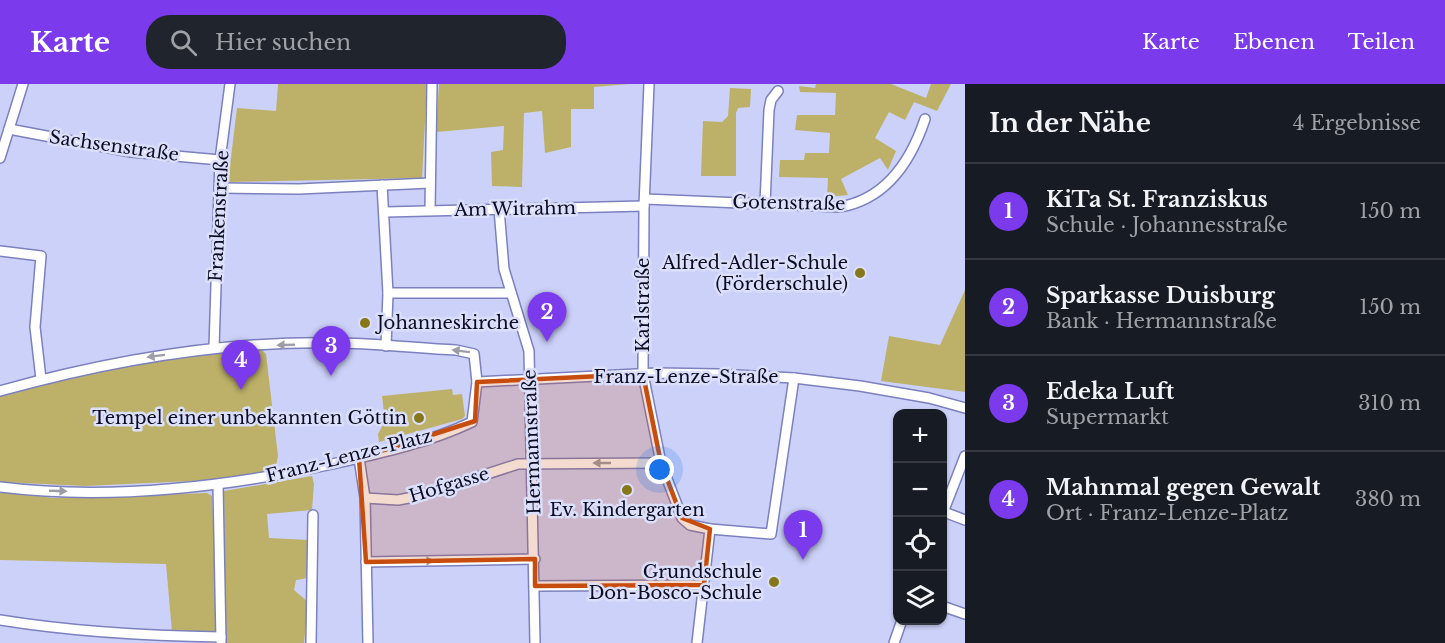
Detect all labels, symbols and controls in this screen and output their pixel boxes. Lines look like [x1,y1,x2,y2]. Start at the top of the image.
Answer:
search box [146,15,566,69]
text: Karte [30,25,110,60]
icon: search [167,26,200,59]
text: Hier suchen [215,29,351,56]
text: Karte [1142,29,1200,55]
text: Ebenen [1233,29,1315,55]
text: Teilen [1348,29,1415,55]
text: In der Nähe [989,107,1151,139]
text: 4 Ergebnisse [1293,111,1421,135]
street label: Sachsenstraße [48,126,180,166]
street label: Frankenstraße [205,149,233,283]
text: KiTa St. Franziskus [1046,186,1268,213]
street label: Gotenstraße [732,191,846,215]
street label: Am Witrahm [453,197,576,221]
text: 1 [1004,199,1013,223]
text: 150 m [1359,199,1421,223]
text: Schule · Johannesstraße [1046,213,1288,237]
place label: Alfred-Adler-Schule (Förderschule) [661,252,848,295]
street label: Karlstraße [632,258,654,352]
marker: Alfred-Adler-Schule (Förderschule) [853,266,867,280]
text: Sparkasse Duisburg [1046,282,1275,309]
pin: 2 [528,292,566,342]
text: 2 [1002,295,1015,319]
text: 150 m [1359,295,1421,319]
text: Bank · Hermannstraße [1046,309,1277,333]
place label: Johanneskirche [375,312,519,334]
marker: Johanneskirche [358,316,372,330]
pin: 3 [312,326,350,376]
pin: 4 [222,340,260,390]
one-way arrow [277,340,296,349]
one-way arrow [451,346,470,356]
one-way arrow [146,352,165,361]
street label: Franz-Lenze-Straße [594,366,779,388]
street label: Hermannstraße [518,369,546,515]
text: Edeka Luft [1046,378,1174,405]
text: 3 [1002,391,1015,415]
text: 310 m [1358,391,1421,415]
text: Supermarkt [1046,405,1169,429]
place label: Tempel einer unbekannten Göttin [92,407,407,429]
map controls [893,409,947,625]
button: + [893,409,947,463]
marker: Tempel einer unbekannten Göttin [412,411,426,425]
street label: Franz-Lenze-Platz [264,425,434,487]
your location [645,455,674,484]
one-way arrow [593,458,612,468]
street label: Hofgasse [406,462,492,508]
button: − [893,463,947,517]
text: Mahnmal gegen Gewalt [1046,474,1320,501]
marker: Ev. Kindergarten [620,483,634,497]
one-way arrow [49,486,68,496]
text: 4 [1002,487,1015,511]
text: 380 m [1355,487,1421,511]
place label: Ev. Kindergarten [549,499,705,521]
text: Ort · Franz-Lenze-Platz [1046,501,1288,525]
pin: 1 [784,510,822,560]
button: locate [893,517,947,571]
one-way arrow [415,556,434,566]
place label: Grundschule Don-Bosco-Schule [588,561,762,604]
button: layers [893,571,947,625]
marker: Grundschule Don-Bosco-Schule [767,575,781,589]

